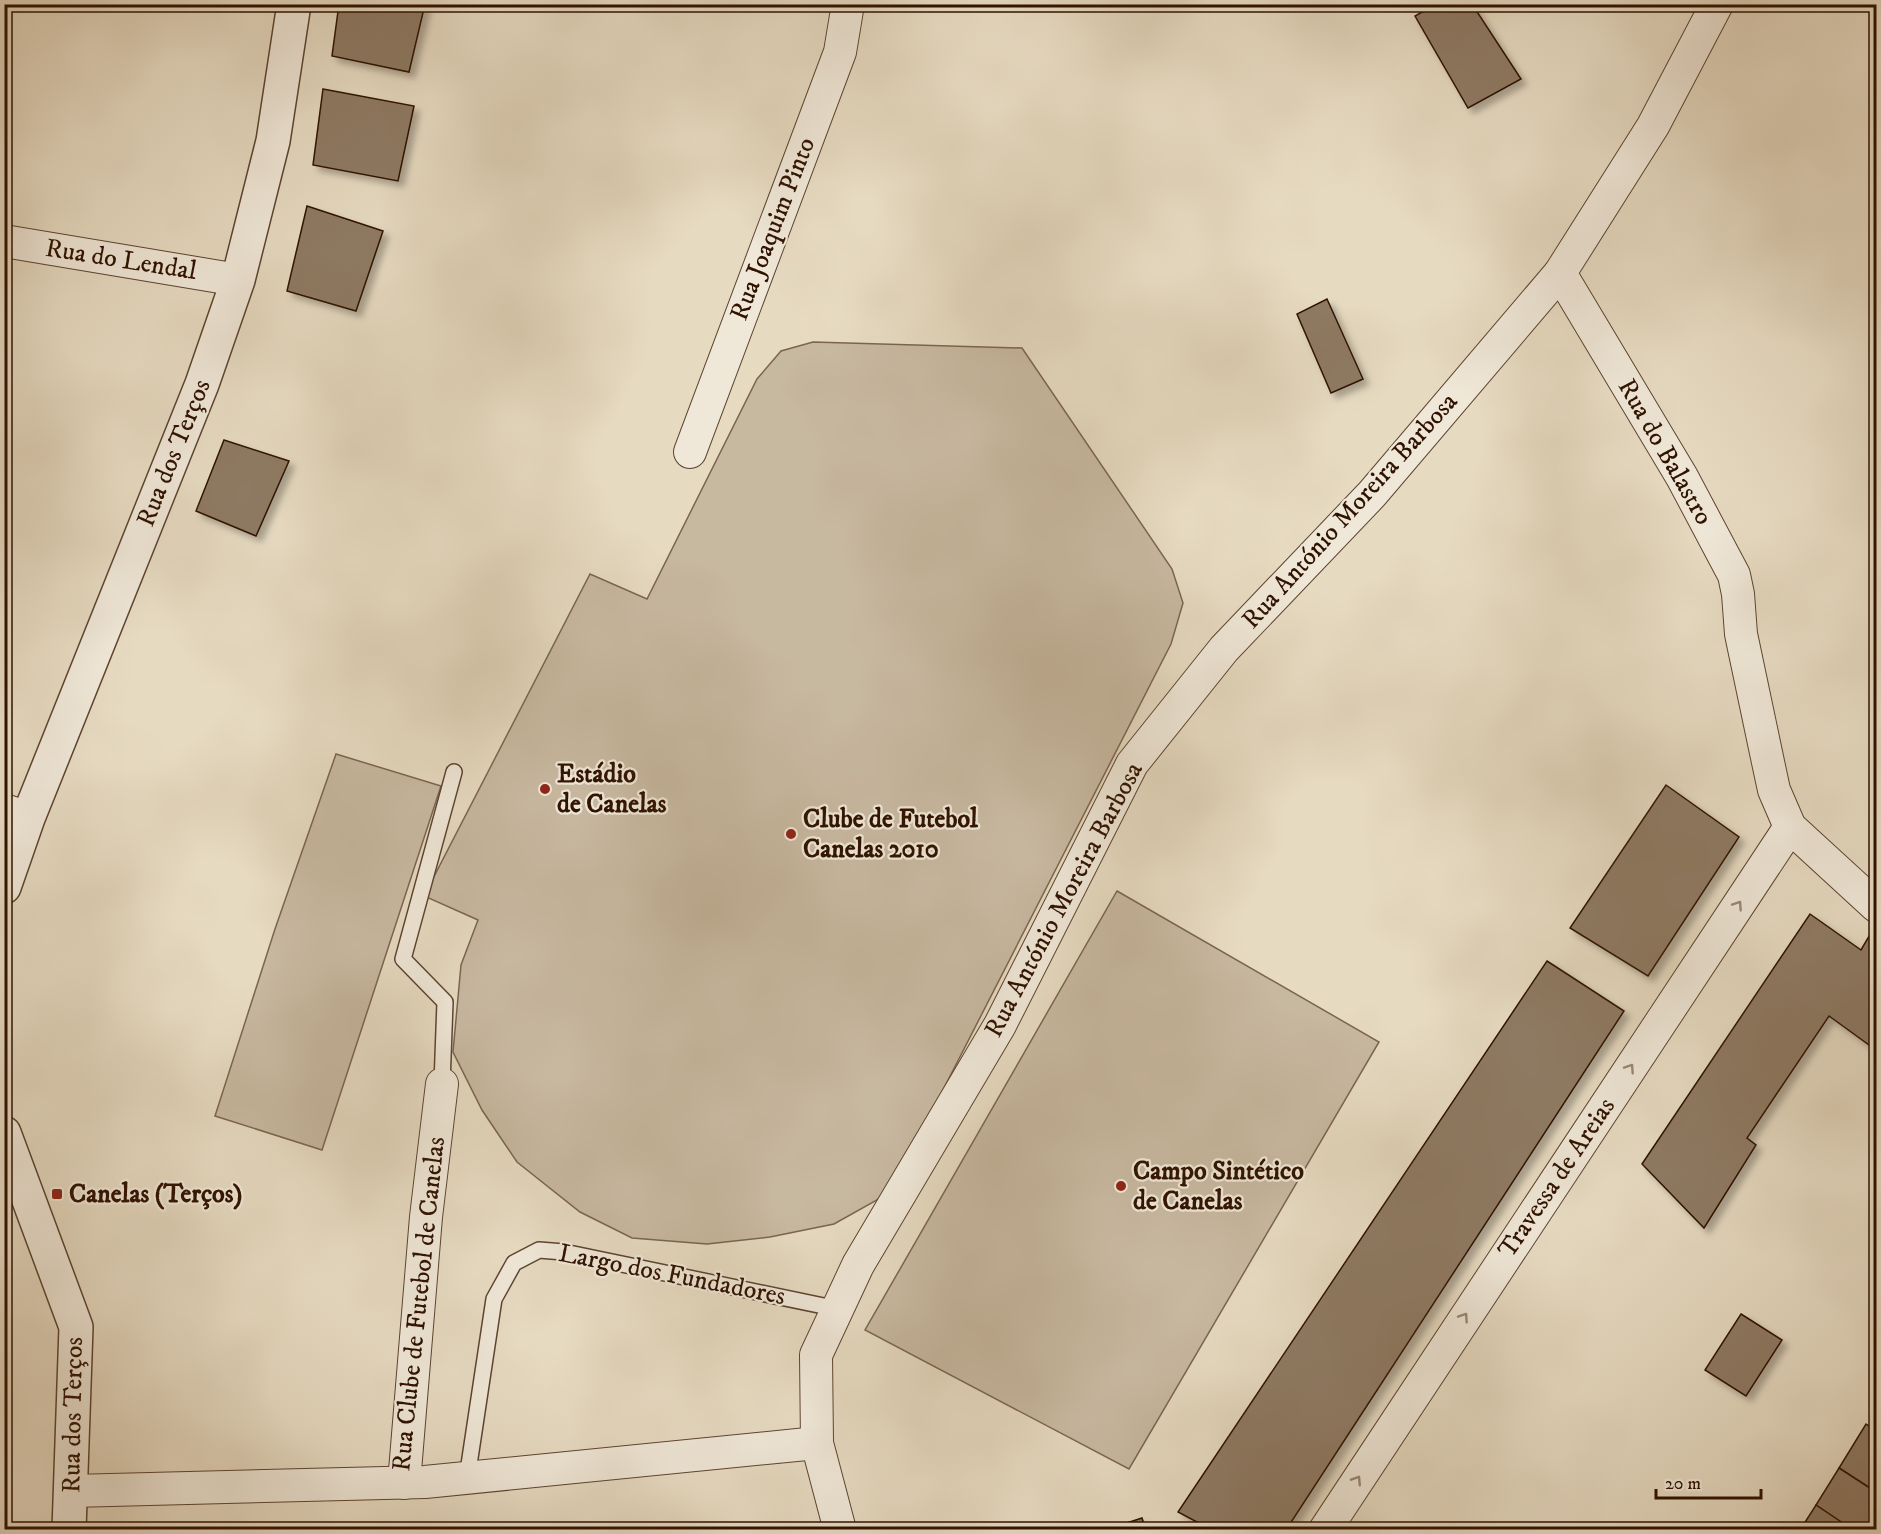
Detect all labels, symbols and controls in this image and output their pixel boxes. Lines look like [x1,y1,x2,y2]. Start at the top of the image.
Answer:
street label: Rua Joaquim Pinto [723,133,823,325]
street label: Rua do Lendal [43,232,199,288]
street label: Rua do Balastro [1610,373,1720,531]
street label: Rua dos Terços [129,374,219,532]
street label: Rua António Moreira Barbosa [1235,386,1465,636]
street label: Rua António Moreira Barbosa [977,757,1151,1043]
place label: Estádio de Canelas [557,758,667,821]
marker: Estádio de Canelas [538,782,552,796]
place label: Clube de Futebol Canelas 2010 [803,803,979,866]
marker: Clube de Futebol Canelas 2010 [784,827,798,841]
one-way arrow [1731,901,1742,912]
one-way arrow [1623,1063,1634,1074]
street label: Travessa de Areias [1491,1091,1623,1265]
street label: Rua Clube de Futebol de Canelas [385,1135,453,1473]
place label: Campo Sintético de Canelas [1133,1155,1304,1218]
place label: Canelas (Terços) [69,1178,242,1211]
marker: Campo Sintético de Canelas [1114,1179,1128,1193]
marker: Canelas (Terços) [50,1187,64,1201]
street label: Largo dos Fundadores [556,1237,788,1313]
one-way arrow [1457,1313,1468,1324]
street label: Rua dos Terços [55,1337,91,1493]
scale bar [1656,1462,1761,1500]
text: 20 m [1665,1473,1701,1495]
one-way arrow [1349,1476,1360,1487]

